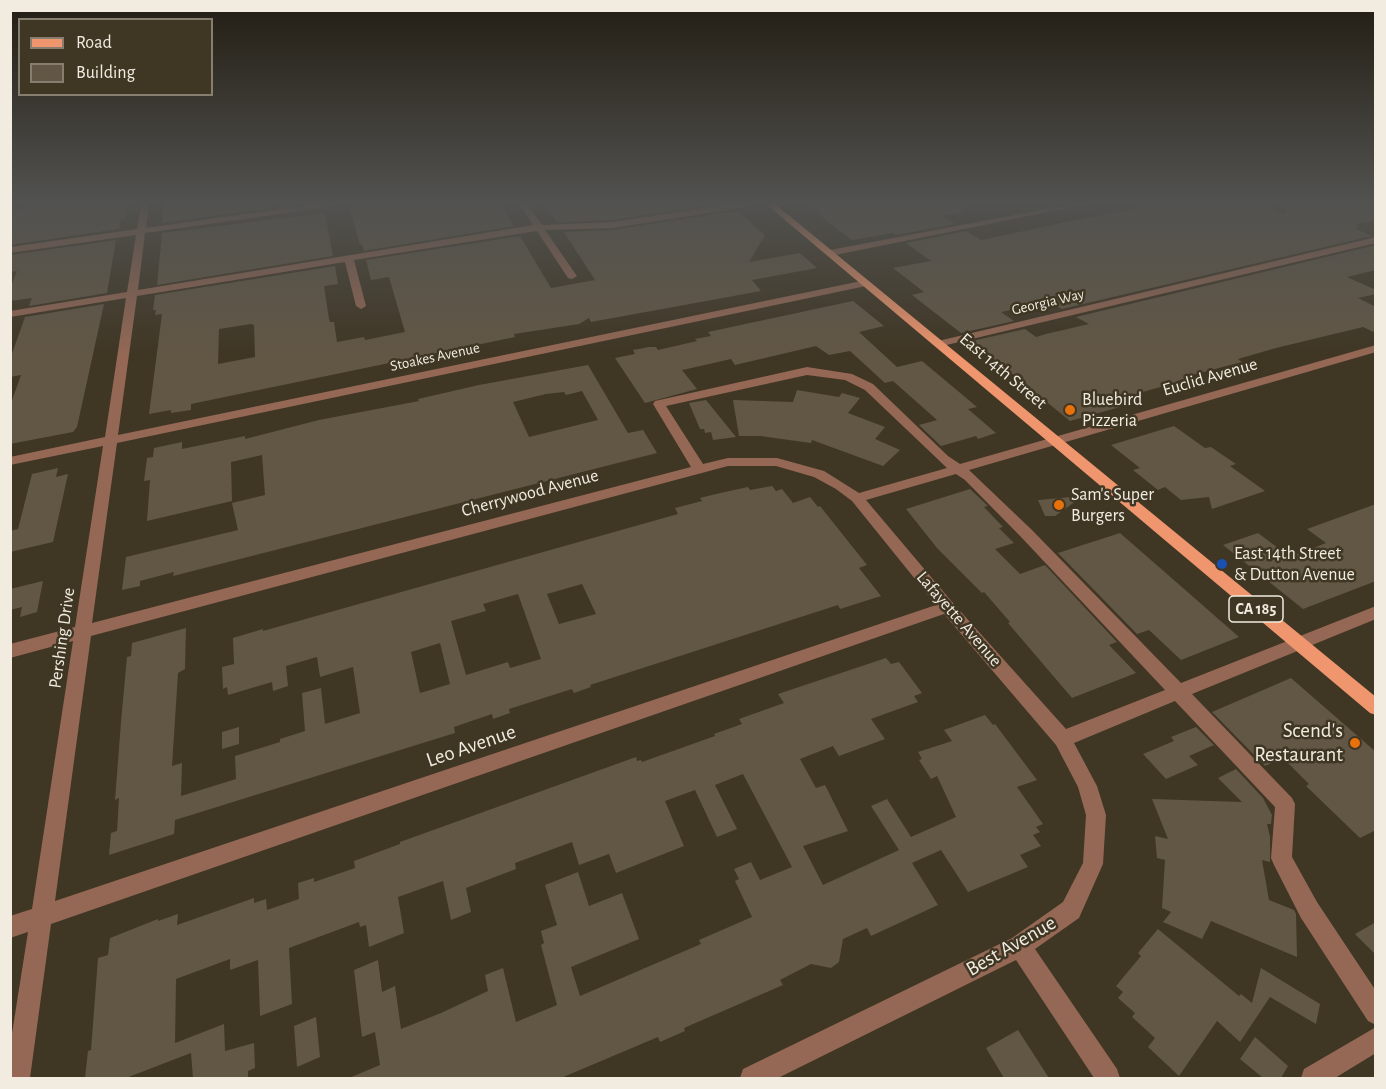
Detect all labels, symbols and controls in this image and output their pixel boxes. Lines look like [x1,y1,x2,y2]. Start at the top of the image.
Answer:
legend [18,18,213,96]
text: Road [76,34,112,52]
text: Building [76,64,135,82]
street label: Georgia Way [1010,285,1086,319]
street label: East 14th Street [955,328,1051,414]
street label: Stoakes Avenue [389,339,481,375]
street label: Euclid Avenue [1160,353,1260,401]
place label: Bluebird Pizzeria [1082,389,1142,432]
marker: Bluebird Pizzeria [1063,403,1077,417]
street label: Cherrywood Avenue [459,464,601,522]
place label: Sam's Super Burgers [1071,484,1154,526]
marker: Sam's Super Burgers [1052,498,1066,512]
place label: East 14th Street & Dutton Avenue [1234,543,1355,586]
marker: East 14th Street & Dutton Avenue [1215,557,1229,571]
street label: Lafayette Avenue [912,567,1006,671]
street label: Pershing Drive [44,586,80,690]
road number: CA 185 [1229,596,1283,622]
place label: Scend's Restaurant [1254,718,1343,768]
street label: Leo Avenue [423,719,519,773]
marker: Scend's Restaurant [1348,736,1362,750]
street label: Best Avenue [961,910,1061,982]

